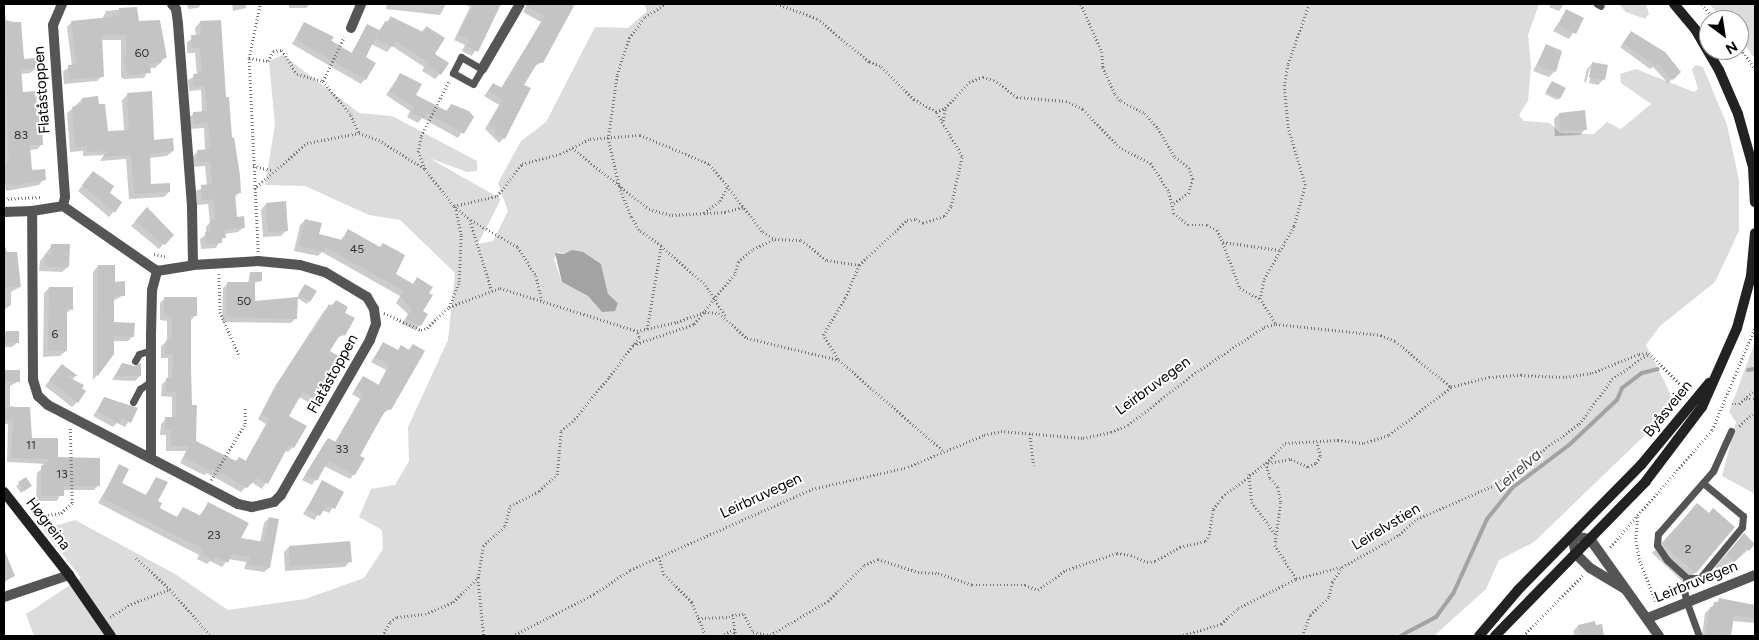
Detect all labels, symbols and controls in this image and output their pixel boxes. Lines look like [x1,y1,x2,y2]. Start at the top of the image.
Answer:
north arrow [1699,10,1749,60]
text: N [1722,37,1740,57]
street label: Flatåstoppen [30,45,54,135]
house number: 60 [135,47,149,61]
house number: 83 [14,129,28,143]
house number: 45 [350,243,364,257]
house number: 50 [237,295,251,309]
house number: 6 [52,328,58,342]
street label: Flatåstoppen [304,331,362,417]
street label: Leirbruvegen [1112,353,1194,419]
street label: Byåsveien [1640,377,1696,441]
house number: 11 [26,439,36,453]
house number: 33 [335,443,349,457]
water label: Leirelva [1491,445,1545,497]
house number: 13 [56,468,68,482]
street label: Leirbruvegen [717,469,805,523]
street label: Høgreina [22,494,74,554]
street label: Leirelvstien [1349,500,1423,554]
house number: 23 [207,529,221,543]
house number: 2 [1685,543,1691,557]
street label: Leirbruvegen [1652,557,1740,607]

